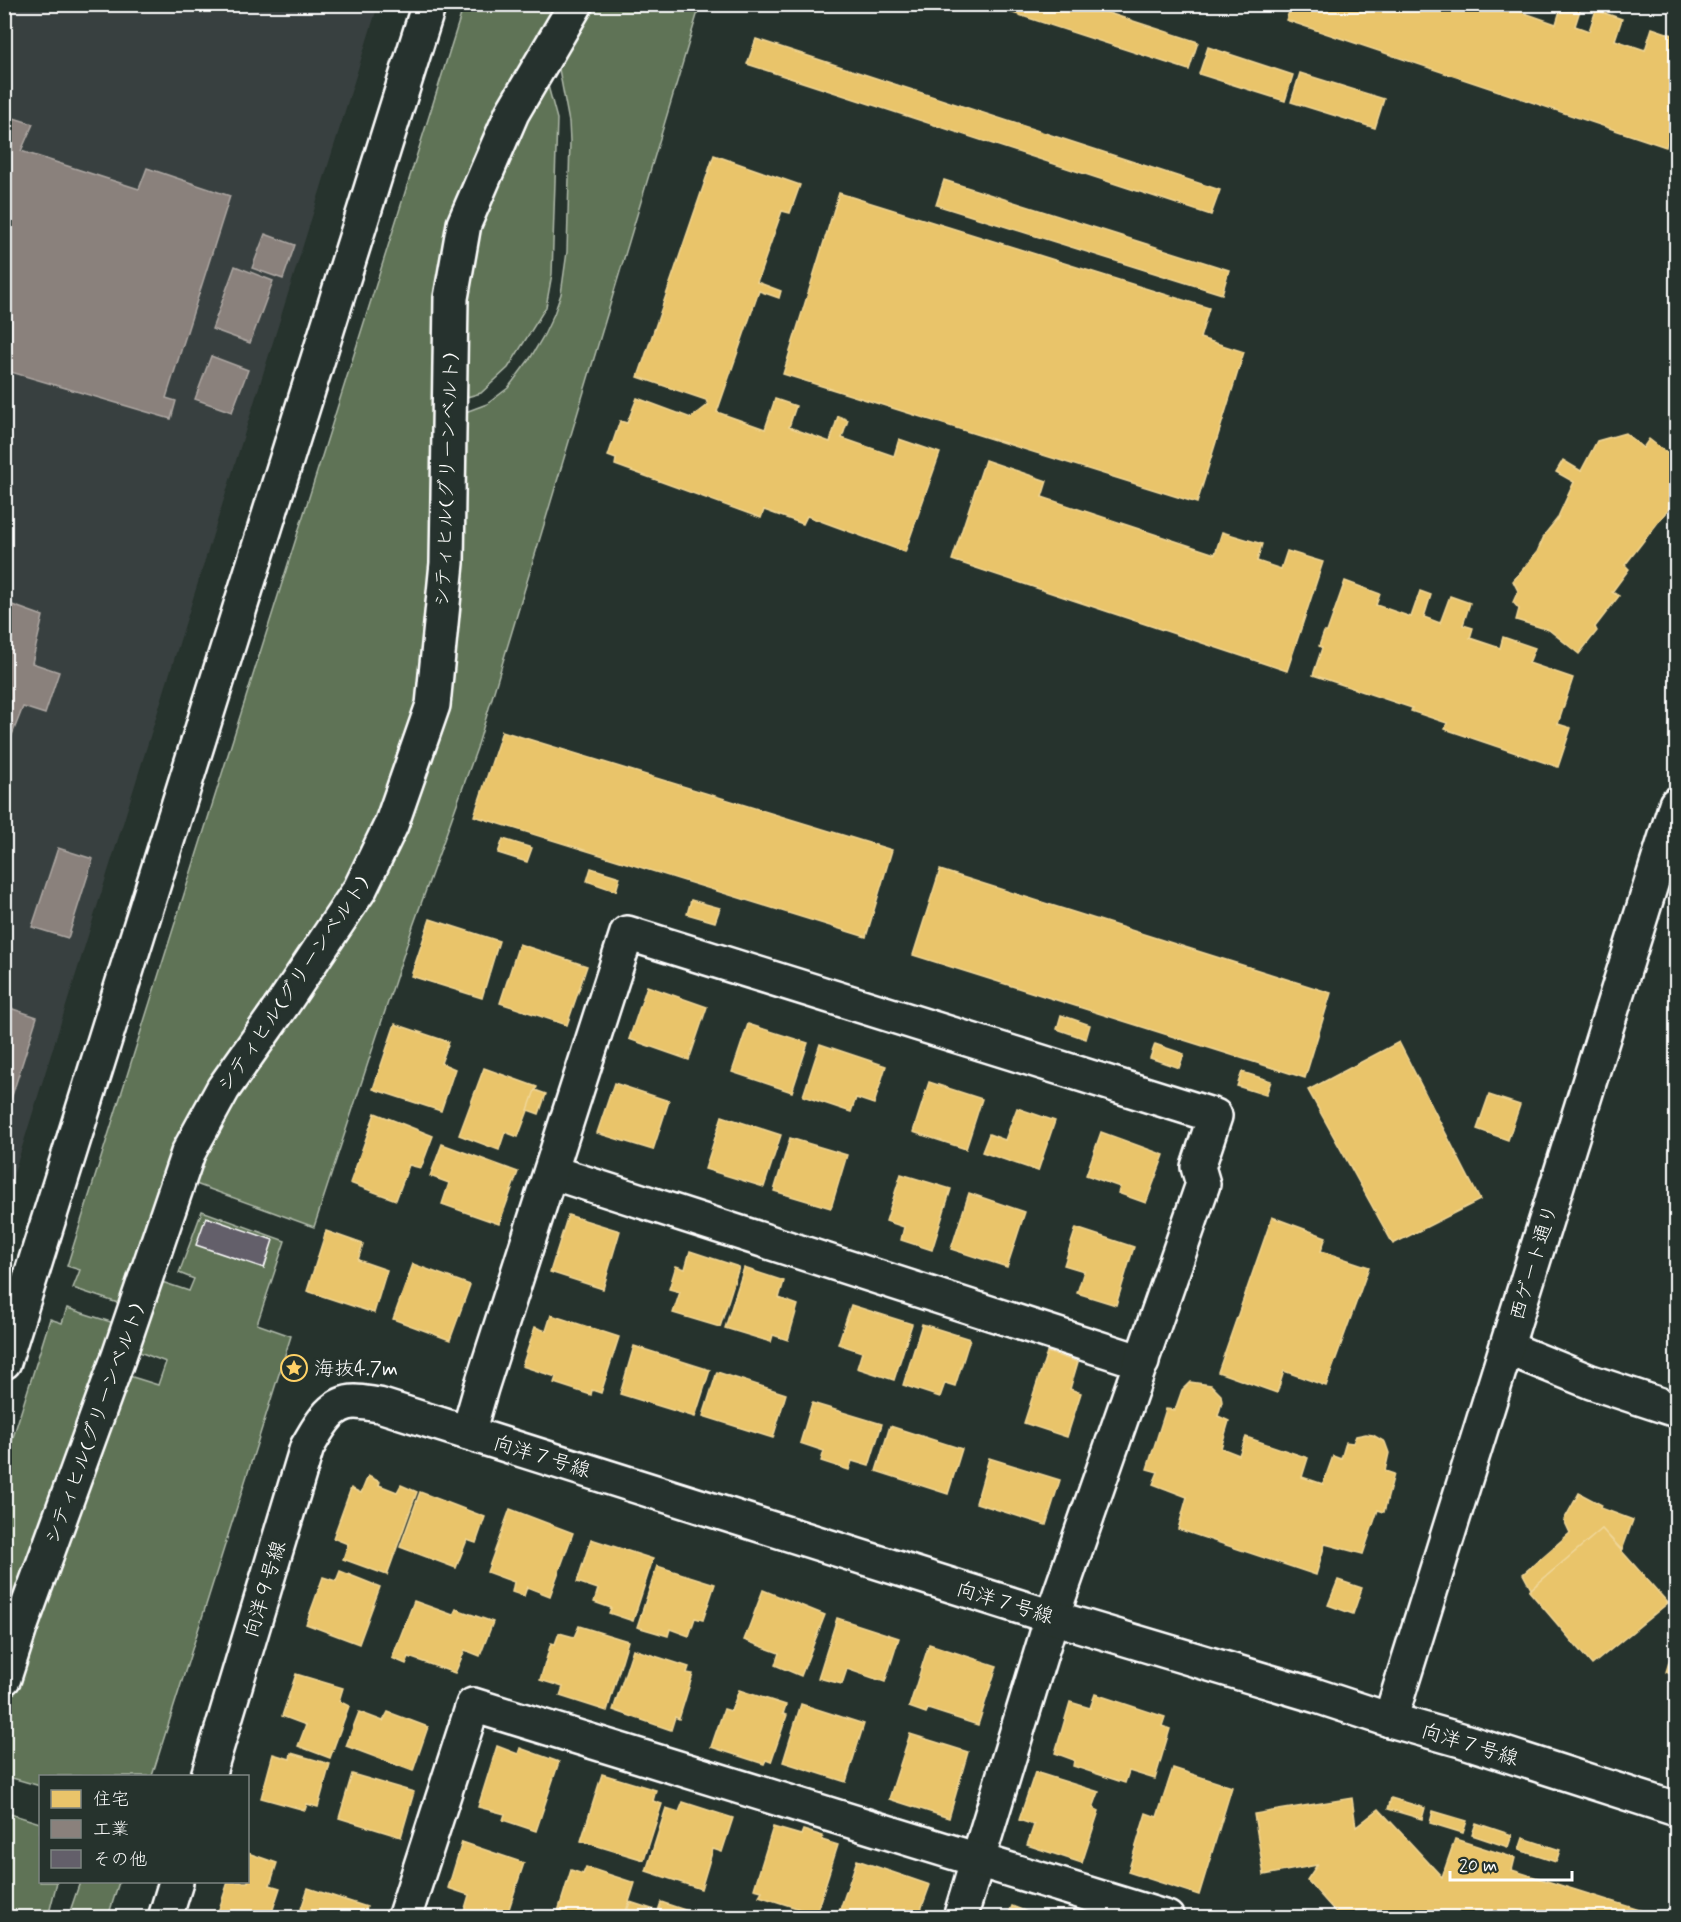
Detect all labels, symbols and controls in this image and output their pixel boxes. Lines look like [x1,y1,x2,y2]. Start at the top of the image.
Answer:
street label: シティヒル(グリーンベルト) [430,353,465,608]
street label: シティヒル(グリーンベルト) [212,872,376,1098]
street label: 西ゲート通り [1504,1201,1565,1324]
street label: シティヒル(グリーンベルト) [39,1301,152,1549]
place icon: 海抜4.7m [279,1353,309,1383]
place label: 海抜4.7m [314,1356,398,1383]
street label: 向洋７号線 [490,1430,593,1485]
street label: 向洋９号線 [238,1538,293,1641]
street label: 向洋７号線 [953,1576,1056,1631]
street label: 向洋７号線 [1418,1718,1521,1773]
legend [39,1775,249,1883]
text: 住宅 [93,1788,129,1812]
text: 工業 [93,1818,129,1842]
scale bar [1450,1844,1572,1882]
text: その他 [93,1848,147,1872]
text: 20 m [1459,1854,1497,1878]

